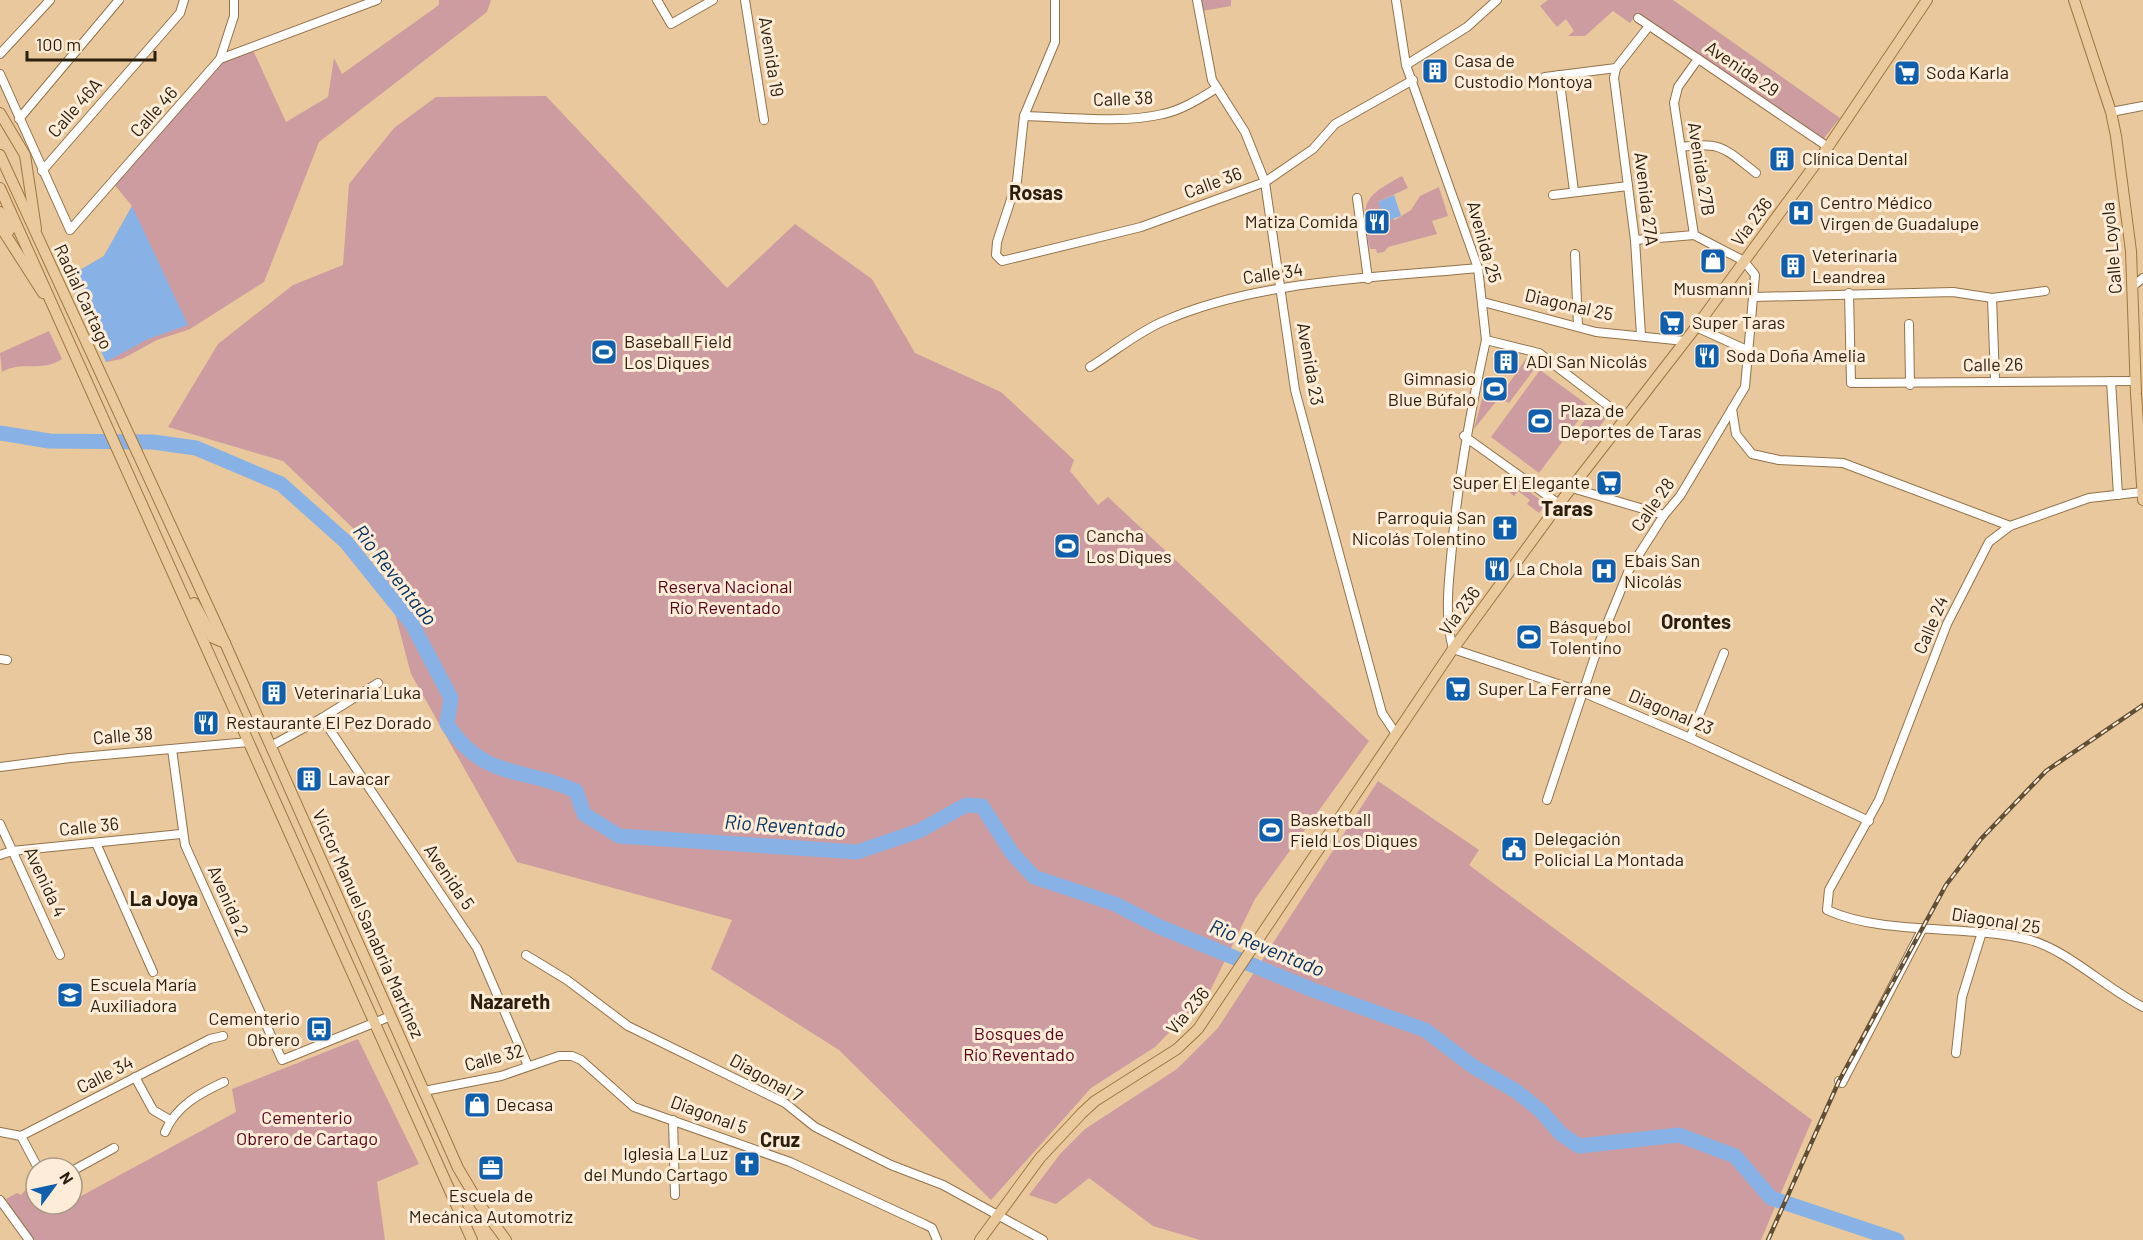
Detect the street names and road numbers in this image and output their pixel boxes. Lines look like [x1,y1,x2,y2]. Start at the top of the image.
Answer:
street label: Avenida 19 [755,15,789,98]
street label: Avenida 29 [1701,36,1784,101]
street label: Calle 46A [42,73,106,142]
street label: Calle 46 [125,81,182,141]
street label: Calle 38 [1093,86,1153,110]
street label: Avenida 27B [1684,120,1720,217]
street label: Avenida 27A [1630,151,1664,247]
street label: Calle 36 [1181,161,1245,203]
street label: Vía 236 [1726,193,1777,250]
street label: Avenida 25 [1463,198,1507,285]
street label: Calle Loyola [2096,201,2126,295]
street label: Radial Cartago [50,240,118,353]
street label: Calle 34 [1241,258,1304,288]
street label: Diagonal 25 [1523,283,1616,325]
street label: Avenida 23 [1293,321,1329,407]
street label: Calle 26 [1963,352,2023,376]
street label: Calle 28 [1626,473,1679,536]
street label: Vía 236 [1434,582,1484,639]
street label: Calle 24 [1908,592,1952,657]
street label: Diagonal 23 [1626,683,1717,739]
street label: Calle 38 [92,721,154,749]
street label: Victor Manuel Sanabria Martínez [308,806,429,1041]
street label: Calle 36 [58,812,120,840]
street label: Avenida 5 [420,839,480,913]
street label: Avenida 4 [20,843,72,920]
street label: Avenida 2 [204,862,254,939]
street label: Diagonal 25 [1950,902,2042,938]
street label: Vía 236 [1161,982,1213,1039]
street label: Calle 32 [462,1039,526,1075]
street label: Diagonal 7 [726,1048,807,1106]
street label: Calle 34 [73,1051,137,1098]
street label: Diagonal 5 [668,1090,751,1138]

